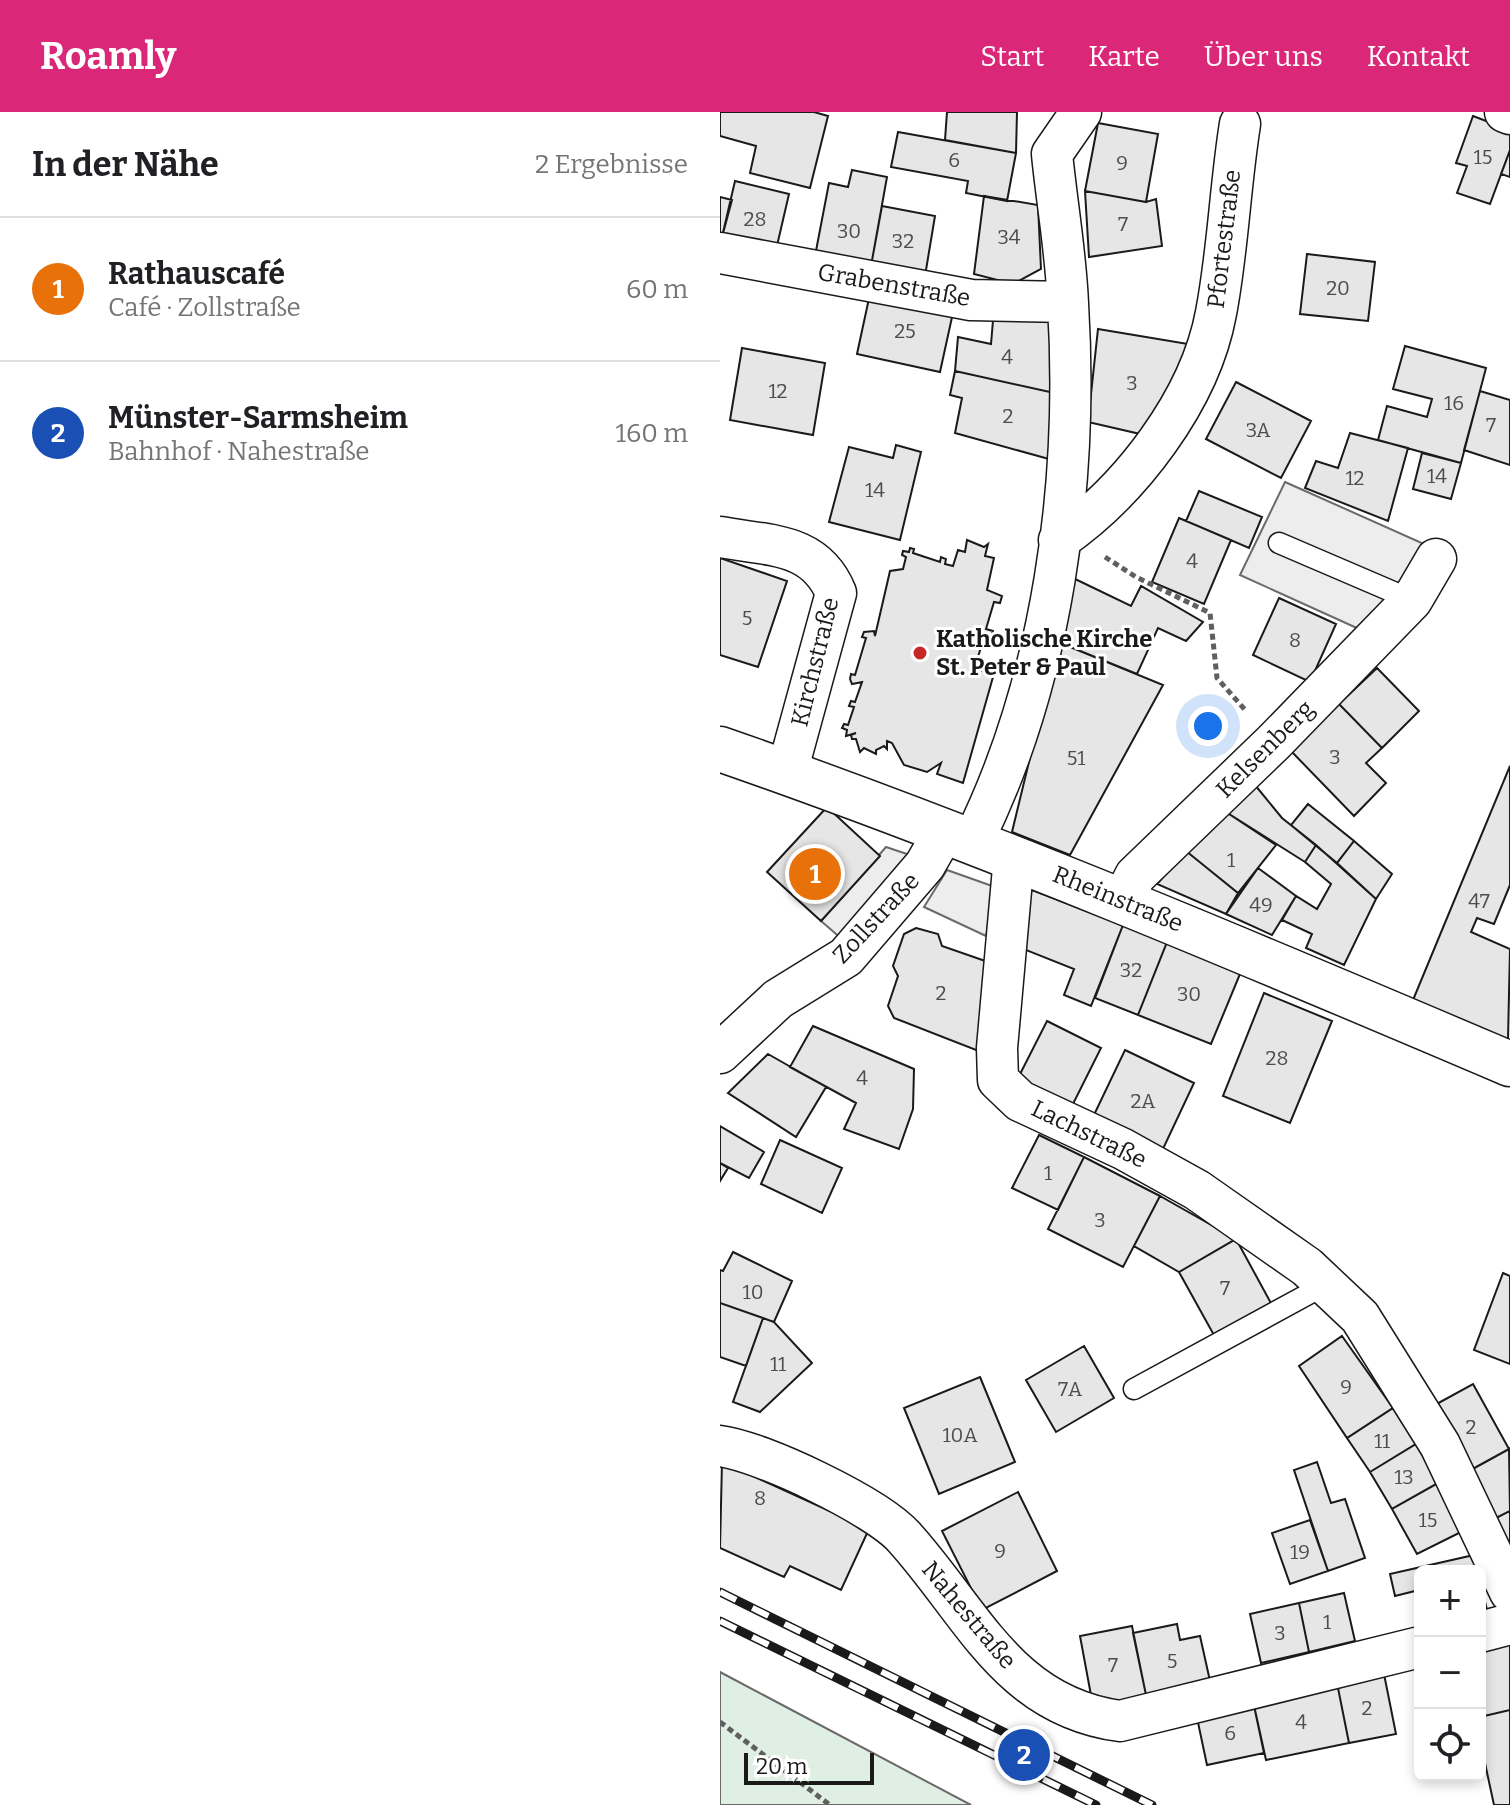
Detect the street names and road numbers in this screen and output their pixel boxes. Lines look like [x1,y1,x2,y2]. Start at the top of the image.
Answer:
street label: Pfortestraße [1202,168,1246,310]
street label: Grabenstraße [815,258,973,312]
street label: Kirchstraße [785,594,845,730]
street label: Kelsenberg [1210,694,1320,804]
street label: Rheinstraße [1049,860,1187,938]
street label: Zollstraße [827,867,925,969]
street label: Lachstraße [1027,1094,1151,1174]
street label: Nahestraße [916,1556,1022,1674]

